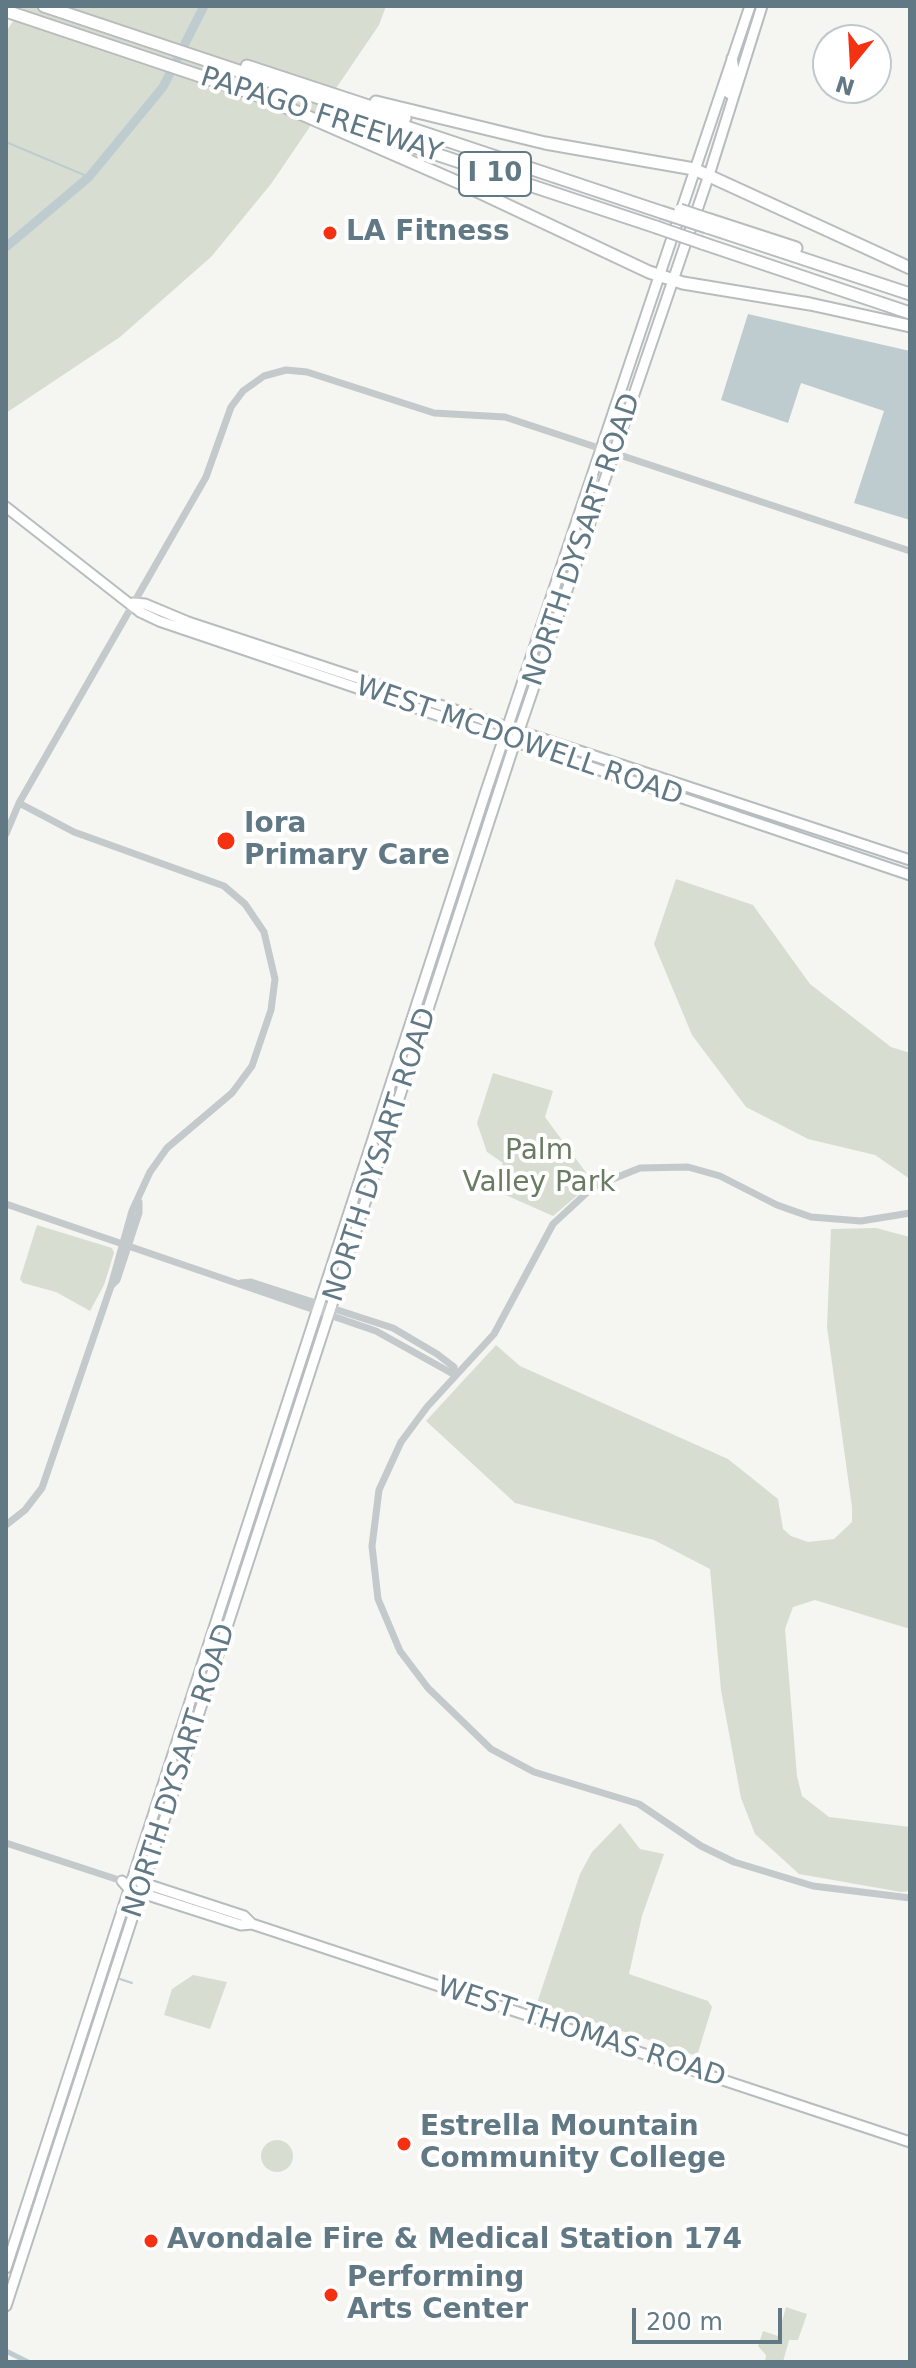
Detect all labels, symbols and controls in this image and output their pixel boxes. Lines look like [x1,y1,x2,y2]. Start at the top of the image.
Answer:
north arrow [812,24,892,104]
street label: PAPAGO FREEWAY [196,61,446,171]
text: N [832,71,858,100]
road number: I 10 [459,152,531,196]
place label: LA Fitness [346,216,510,250]
marker: LA Fitness [321,224,339,242]
street label: NORTH DYSART ROAD [517,389,649,691]
street label: WEST MCDOWELL ROAD [351,670,687,814]
place label: Iora Primary Care [244,808,450,874]
marker: Iora Primary Care [215,830,237,852]
street label: NORTH DYSART ROAD [318,1004,444,1306]
park label: Palm Valley Park [463,1135,615,1201]
street label: NORTH DYSART ROAD [117,1620,243,1922]
street label: WEST THOMAS ROAD [433,1971,729,2095]
place label: Estrella Mountain Community College [420,2111,726,2177]
marker: Estrella Mountain Community College [395,2135,413,2153]
place label: Avondale Fire & Medical Station 174 [167,2224,742,2258]
marker: Avondale Fire & Medical Station 174 [142,2232,160,2250]
place label: Performing Arts Center [347,2262,528,2328]
marker: Performing Arts Center [322,2286,340,2304]
scale bar [636,2292,786,2342]
text: 200 m [646,2308,723,2336]

